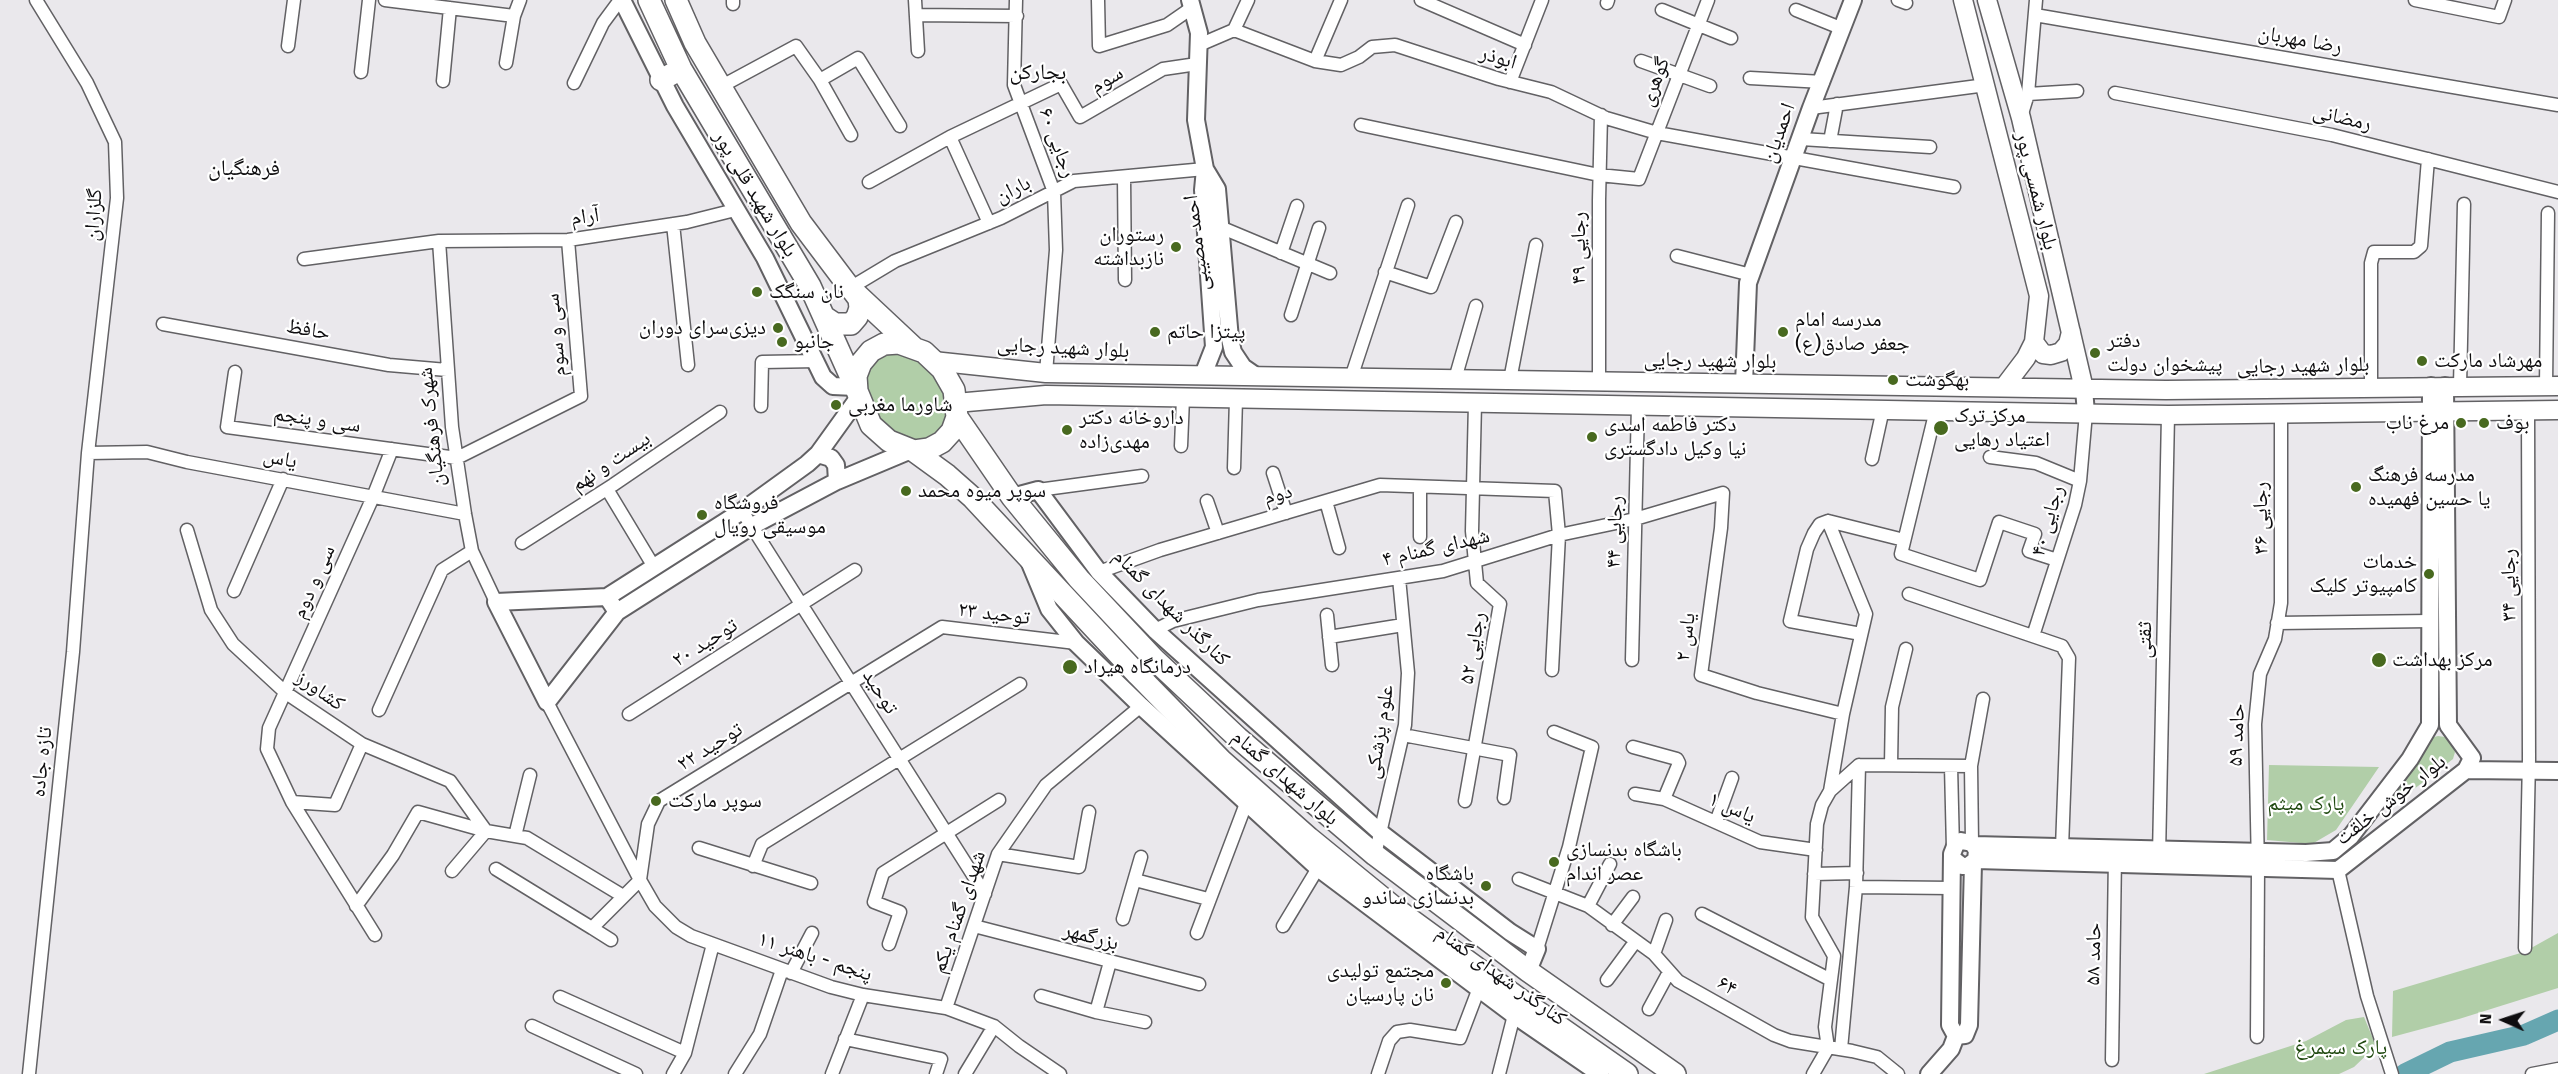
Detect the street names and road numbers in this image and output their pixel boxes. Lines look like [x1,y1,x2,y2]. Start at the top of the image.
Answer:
street label: رضا مهربان [2256,20,2344,60]
street label: ابوذر [1476,40,1520,76]
street label: گوهری [1634,54,1676,110]
street label: سوم [1086,60,1128,100]
street label: رمضانی [2310,99,2374,137]
street label: احمدیان [1757,100,1801,166]
street label: رجایی ۶۰ [1033,104,1081,182]
street label: بلوار شهید قلی پور [707,126,803,262]
street label: بلوار شمسی پور [2009,129,2063,253]
street label: باران [991,171,1035,209]
street label: گلزاران [80,188,108,242]
street label: احمد مصیبی [1179,194,1215,292]
street label: آرام [569,203,601,231]
street label: رجایی ۴۹ [1566,212,1592,284]
street label: سی و سوم [540,293,572,377]
street label: حافظ [284,314,332,346]
street label: بلوار شهید رجایی [996,332,1130,364]
street label: بلوار شهید رجایی [1643,347,1777,375]
street label: بلوار شهید رجایی [2236,352,2370,380]
street label: شهرک فرهنگیان [413,366,451,488]
street label: سی و پنجم [272,401,362,439]
street label: بیست و نهم [567,426,655,498]
street label: یاس [261,443,299,475]
street label: دوم [1261,479,1295,511]
street label: رجایی ۳۶ [2248,482,2274,554]
street label: رجایی ۴۰ [2026,483,2070,559]
street label: رجایی ۴۴ [1601,495,1629,569]
street label: شهدای گمنام ۴ [1380,523,1492,573]
street label: سی و دوم [287,541,341,623]
street label: کنارگذر شهدای گمنام [1107,544,1235,672]
street label: رجایی ۳۴ [2496,549,2522,621]
street label: توحید ۲۳ [957,597,1031,631]
street label: رجایی ۵۲ [1454,610,1492,686]
street label: یاس ۲ [1671,611,1701,663]
street label: توحید ۲۰ [668,613,742,673]
street label: ثقتی [2132,621,2158,659]
street label: کشاورز [291,665,349,717]
street label: توحید [857,665,903,719]
street label: علوم پزشکی [1360,683,1400,781]
street label: حامد ۵۹ [2223,703,2251,767]
street label: توحید ۲۲ [673,717,747,777]
street label: بلوار شهدای گمنام [1226,725,1344,831]
street label: تازه جاده [26,726,58,798]
street label: بلوار خوش خلقت [2331,749,2451,851]
street label: یاس ۱ [1705,787,1759,829]
street label: شهدای گمنام یکم [926,847,992,977]
street label: بزرگمهر [1061,918,1121,956]
street label: کنارگذر شهدای گمنام [1431,920,1571,1032]
street label: حامد ۵۸ [2081,922,2107,986]
street label: پنجم - باهنر ۱۱ [755,927,875,987]
street label: ۶۴ [1712,970,1742,1002]

